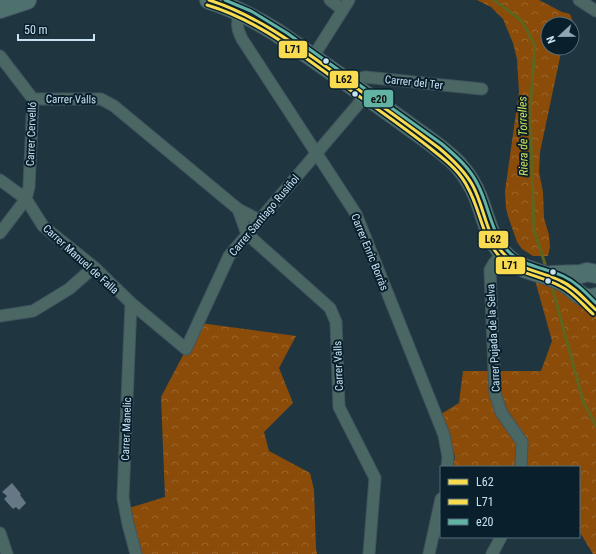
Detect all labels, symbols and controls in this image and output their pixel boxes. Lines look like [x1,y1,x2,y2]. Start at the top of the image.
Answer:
scale bar [18,16,94,42]
north arrow [540,16,580,56]
text: 50 m [24,23,48,37]
text: N [544,34,558,45]
line badge: L71 [278,40,308,59]
text: L71 [285,43,301,56]
unlabelled marker [321,56,331,66]
line badge: L62 [329,70,359,89]
text: L62 [336,73,353,86]
street label: Carrer del Ter [384,73,444,92]
unlabelled marker [350,89,360,99]
line badge: e20 [363,89,394,108]
street label: Carrer Valls [46,93,96,106]
text: e20 [371,93,388,106]
water label: Riera de Torrelles [515,96,531,176]
street label: Carrer Cervelló [24,101,39,166]
street label: Carrer Santiago Rusiñol [227,172,302,259]
street label: Carrer Enric Borràs [348,212,391,293]
street label: Carrer Manuel de Falla [40,222,121,297]
line badge: L62 [478,230,509,249]
text: L62 [485,233,502,246]
line badge: L71 [495,256,526,275]
text: L71 [502,259,518,272]
unlabelled marker [548,267,558,277]
unlabelled marker [543,276,553,286]
street label: Carrer Pujada de la Selva [484,284,503,392]
street label: Carrer Valls [331,341,346,391]
street label: Carrer Manelic [119,397,134,461]
legend [440,466,580,538]
text: L62 [476,475,494,489]
text: L71 [476,495,494,509]
text: e20 [476,515,494,529]

